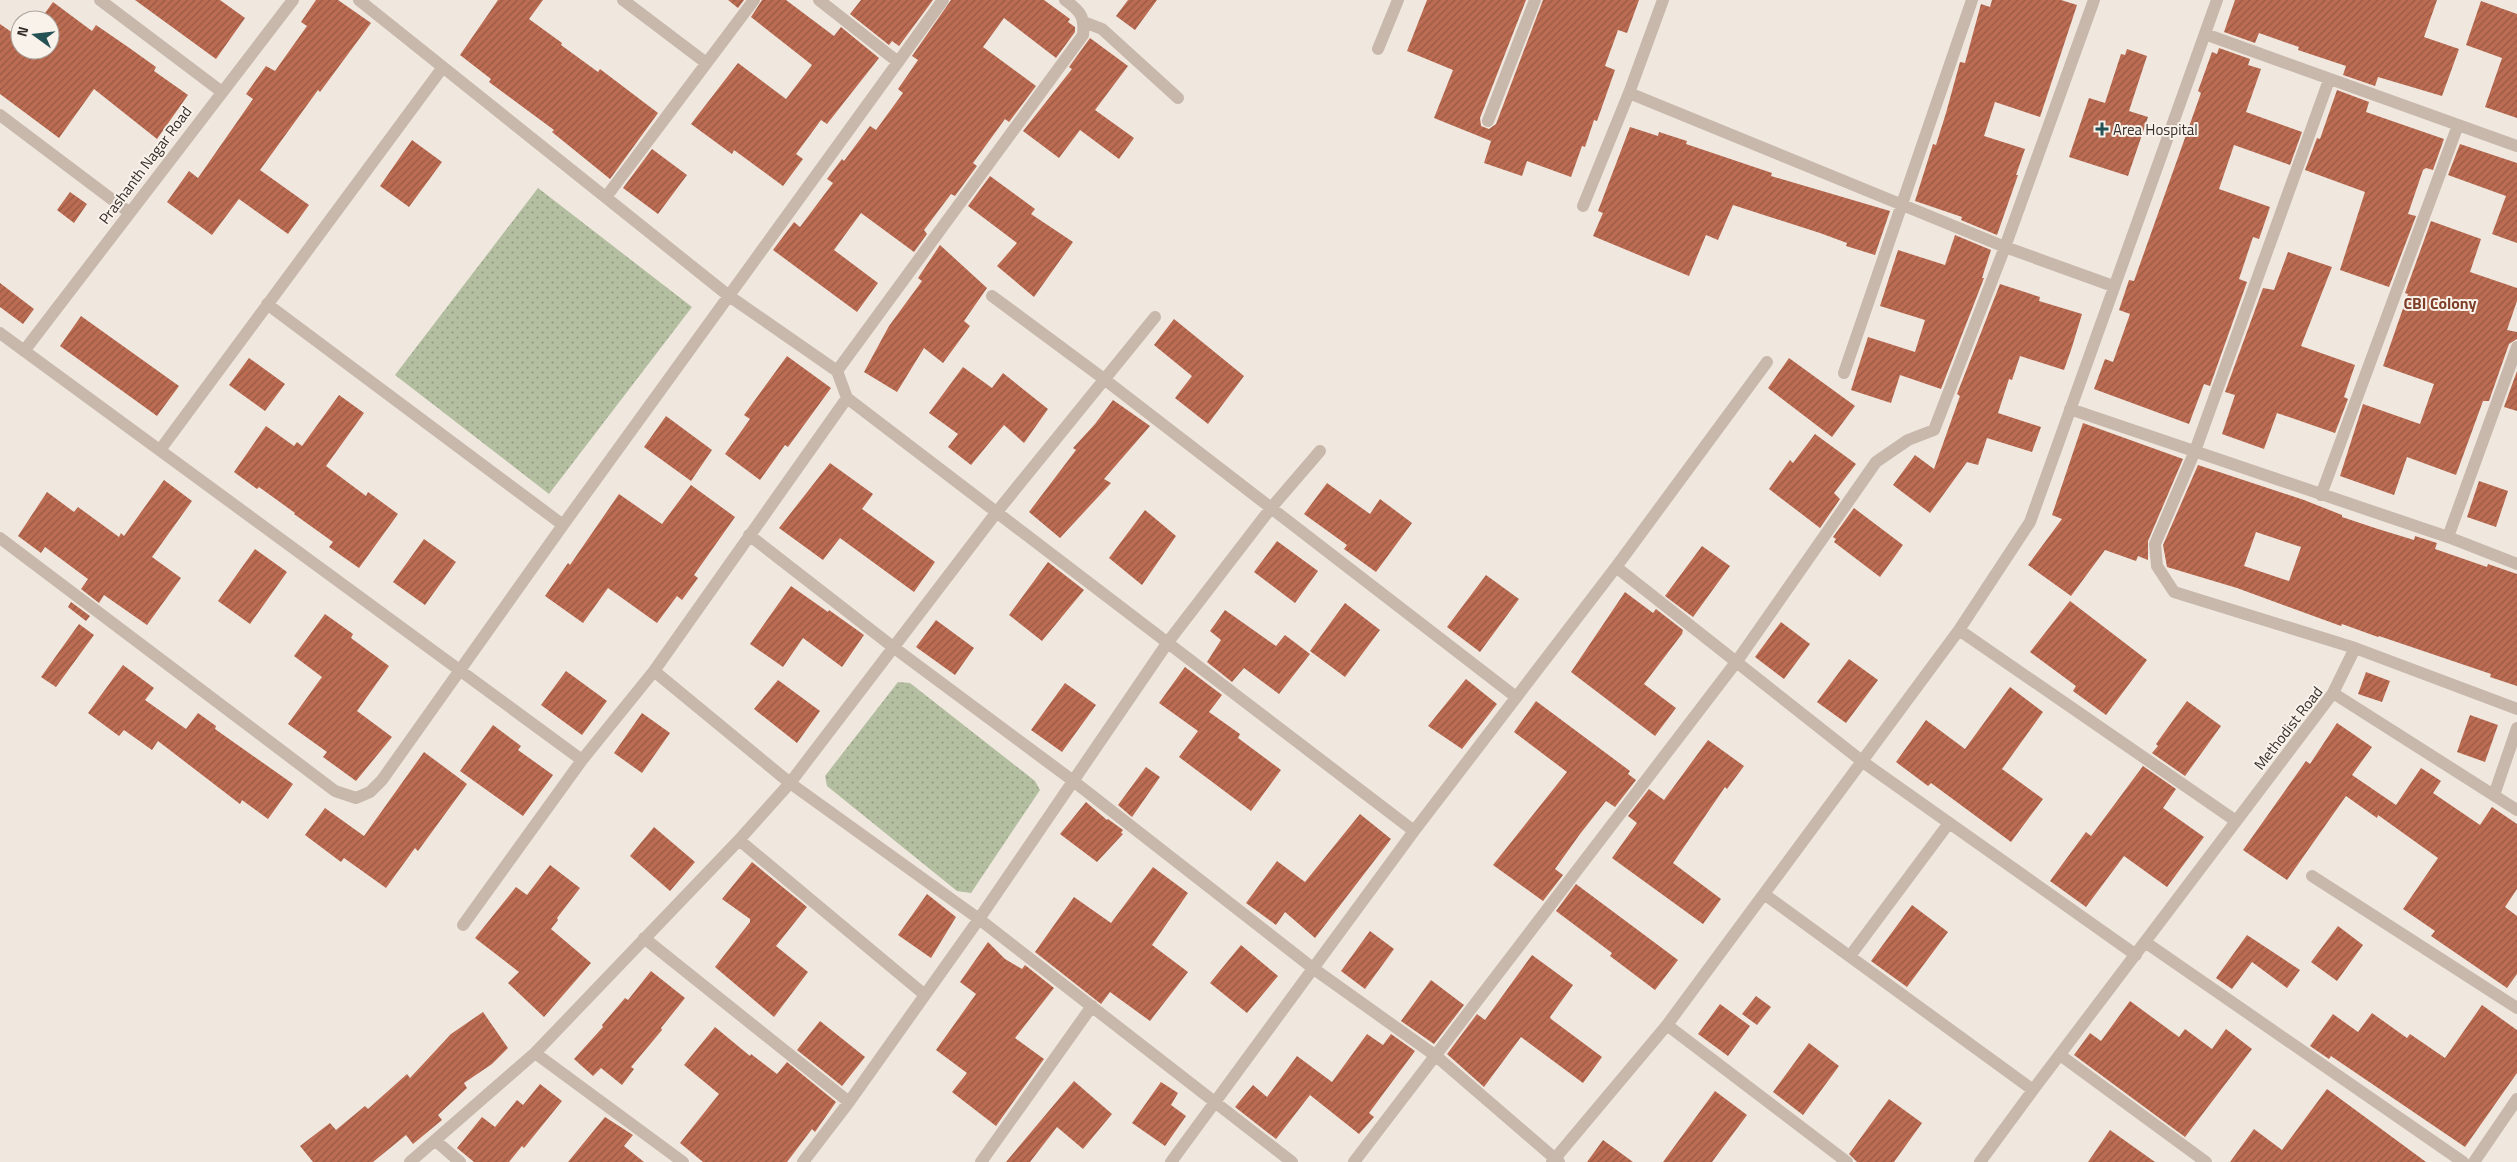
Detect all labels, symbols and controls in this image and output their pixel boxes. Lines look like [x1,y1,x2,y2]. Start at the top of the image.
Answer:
north arrow [10,10,60,60]
text: N [11,24,33,39]
street label: Prashanth Nagar Road [93,101,197,229]
place label: Area Hospital [2113,118,2198,141]
marker: Area Hospital [2095,122,2109,136]
district label: CBI Colony [2403,291,2477,315]
street label: Methodist Road [2248,681,2328,775]

